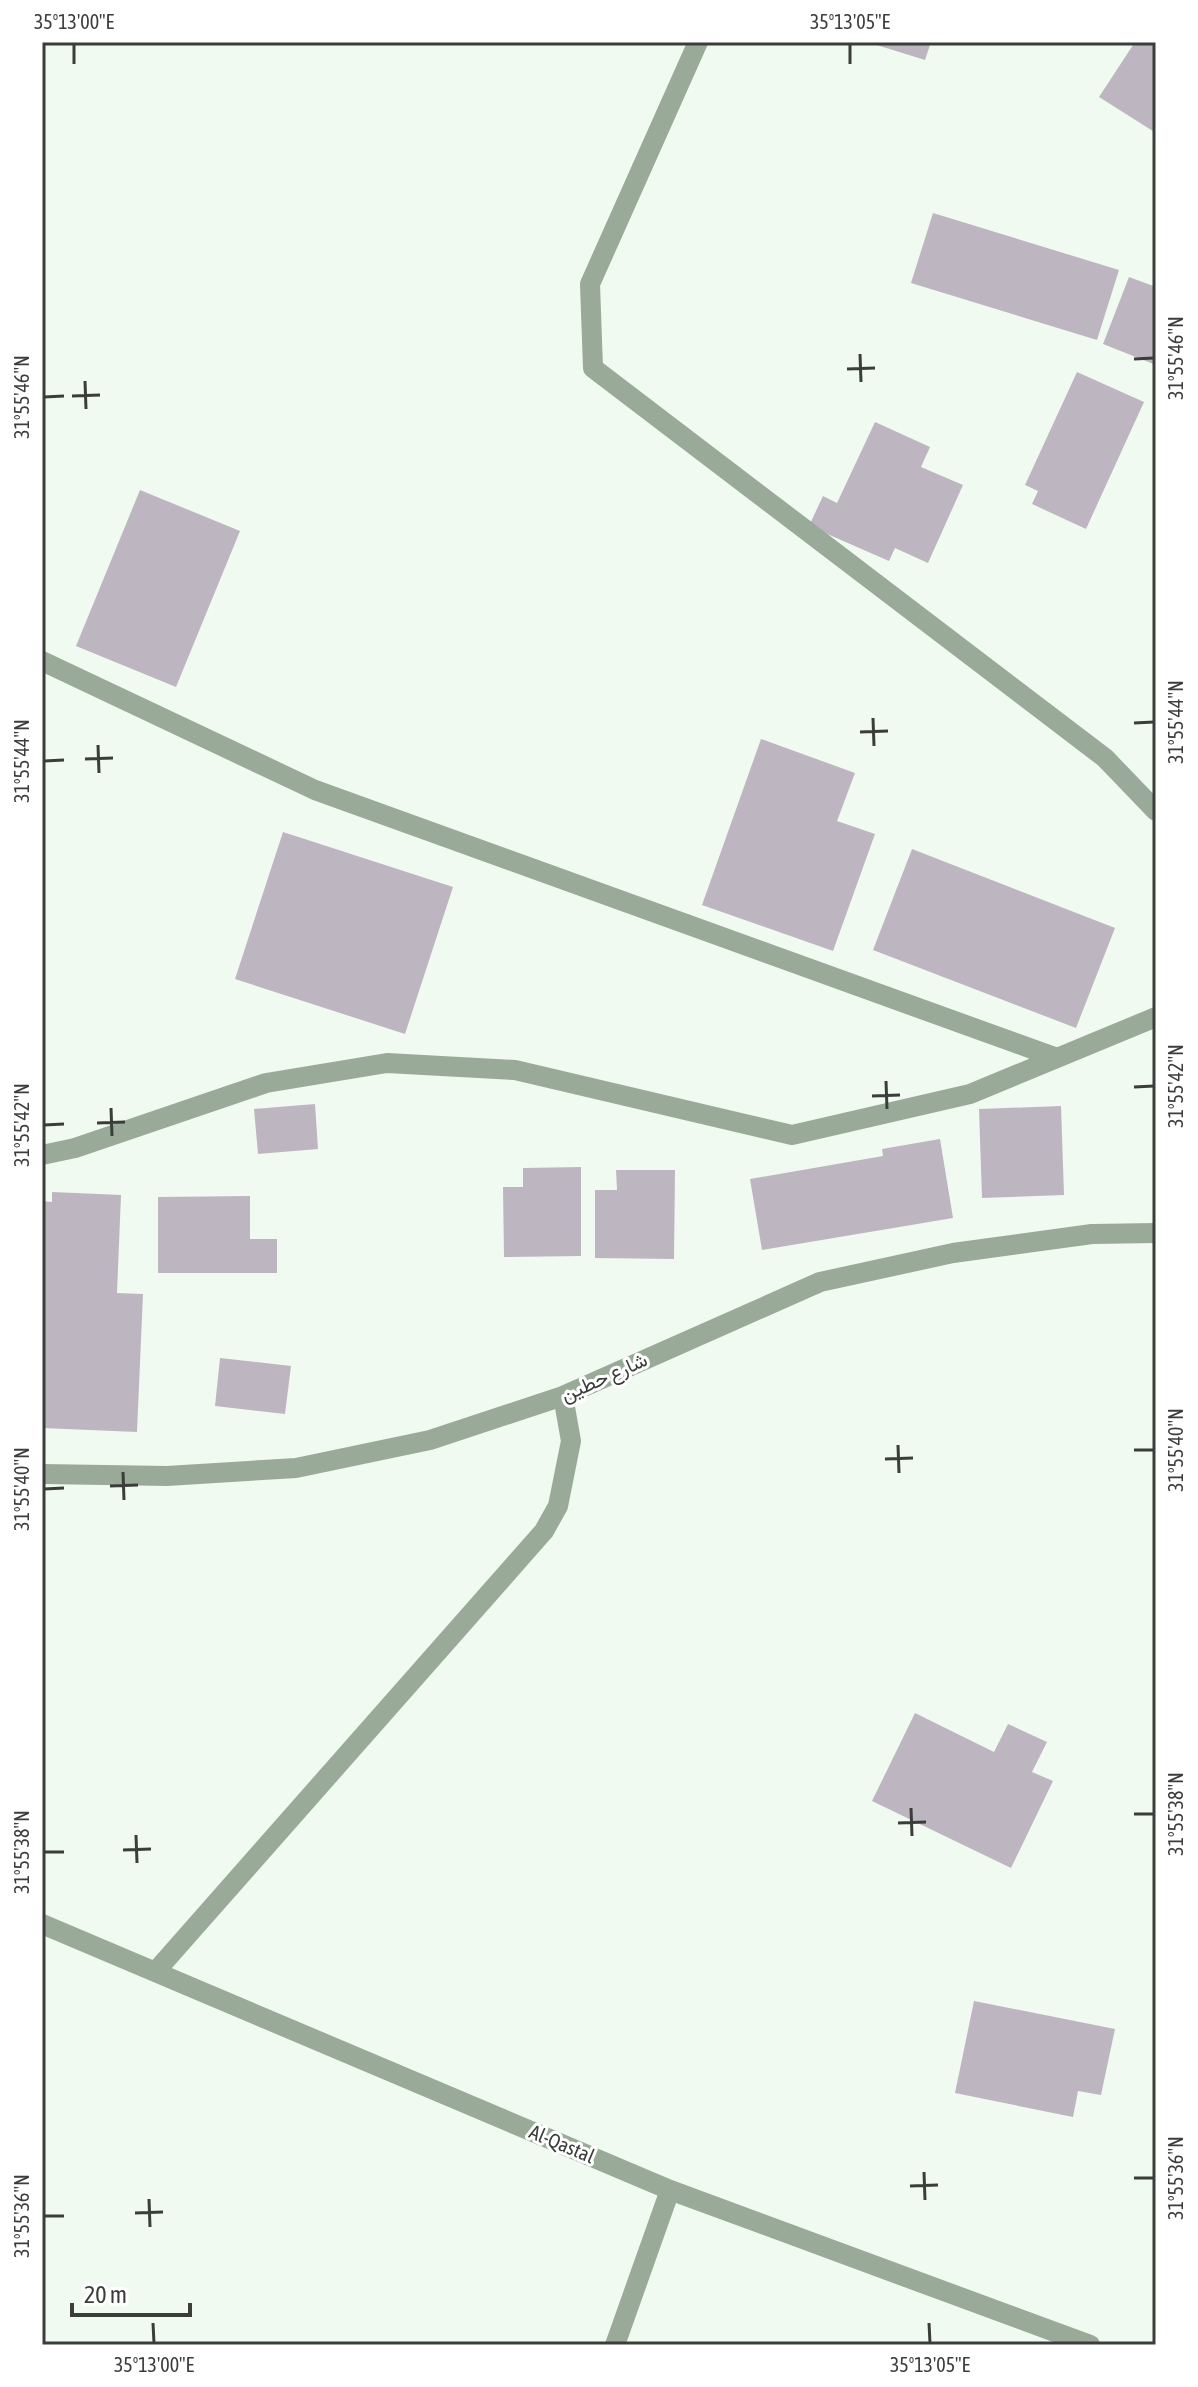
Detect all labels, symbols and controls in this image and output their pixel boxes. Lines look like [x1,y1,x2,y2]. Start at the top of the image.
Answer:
text: 35°13'00"E [34,10,115,33]
text: 35°13'05"E [810,10,891,33]
text: 31°55'46"N [1164,316,1187,400]
text: 31°55'46"N [10,355,33,439]
text: 31°55'44"N [1164,680,1187,764]
text: 31°55'44"N [10,719,33,803]
text: 31°55'42"N [1164,1044,1187,1128]
text: 31°55'42"N [10,1083,33,1167]
street label: شارع حطين [557,1347,652,1409]
text: 31°55'40"N [1164,1408,1187,1492]
text: 31°55'40"N [10,1447,33,1531]
text: 31°55'38"N [1164,1772,1187,1856]
text: 31°55'38"N [10,1810,33,1894]
street label: Al-Qastal [526,2120,599,2168]
text: 31°55'36"N [1164,2136,1187,2220]
text: 31°55'36"N [10,2174,33,2258]
scale bar [72,2267,190,2317]
text: 20 m [84,2281,127,2308]
text: 35°13'00"E [114,2353,195,2376]
text: 35°13'05"E [890,2353,971,2376]

